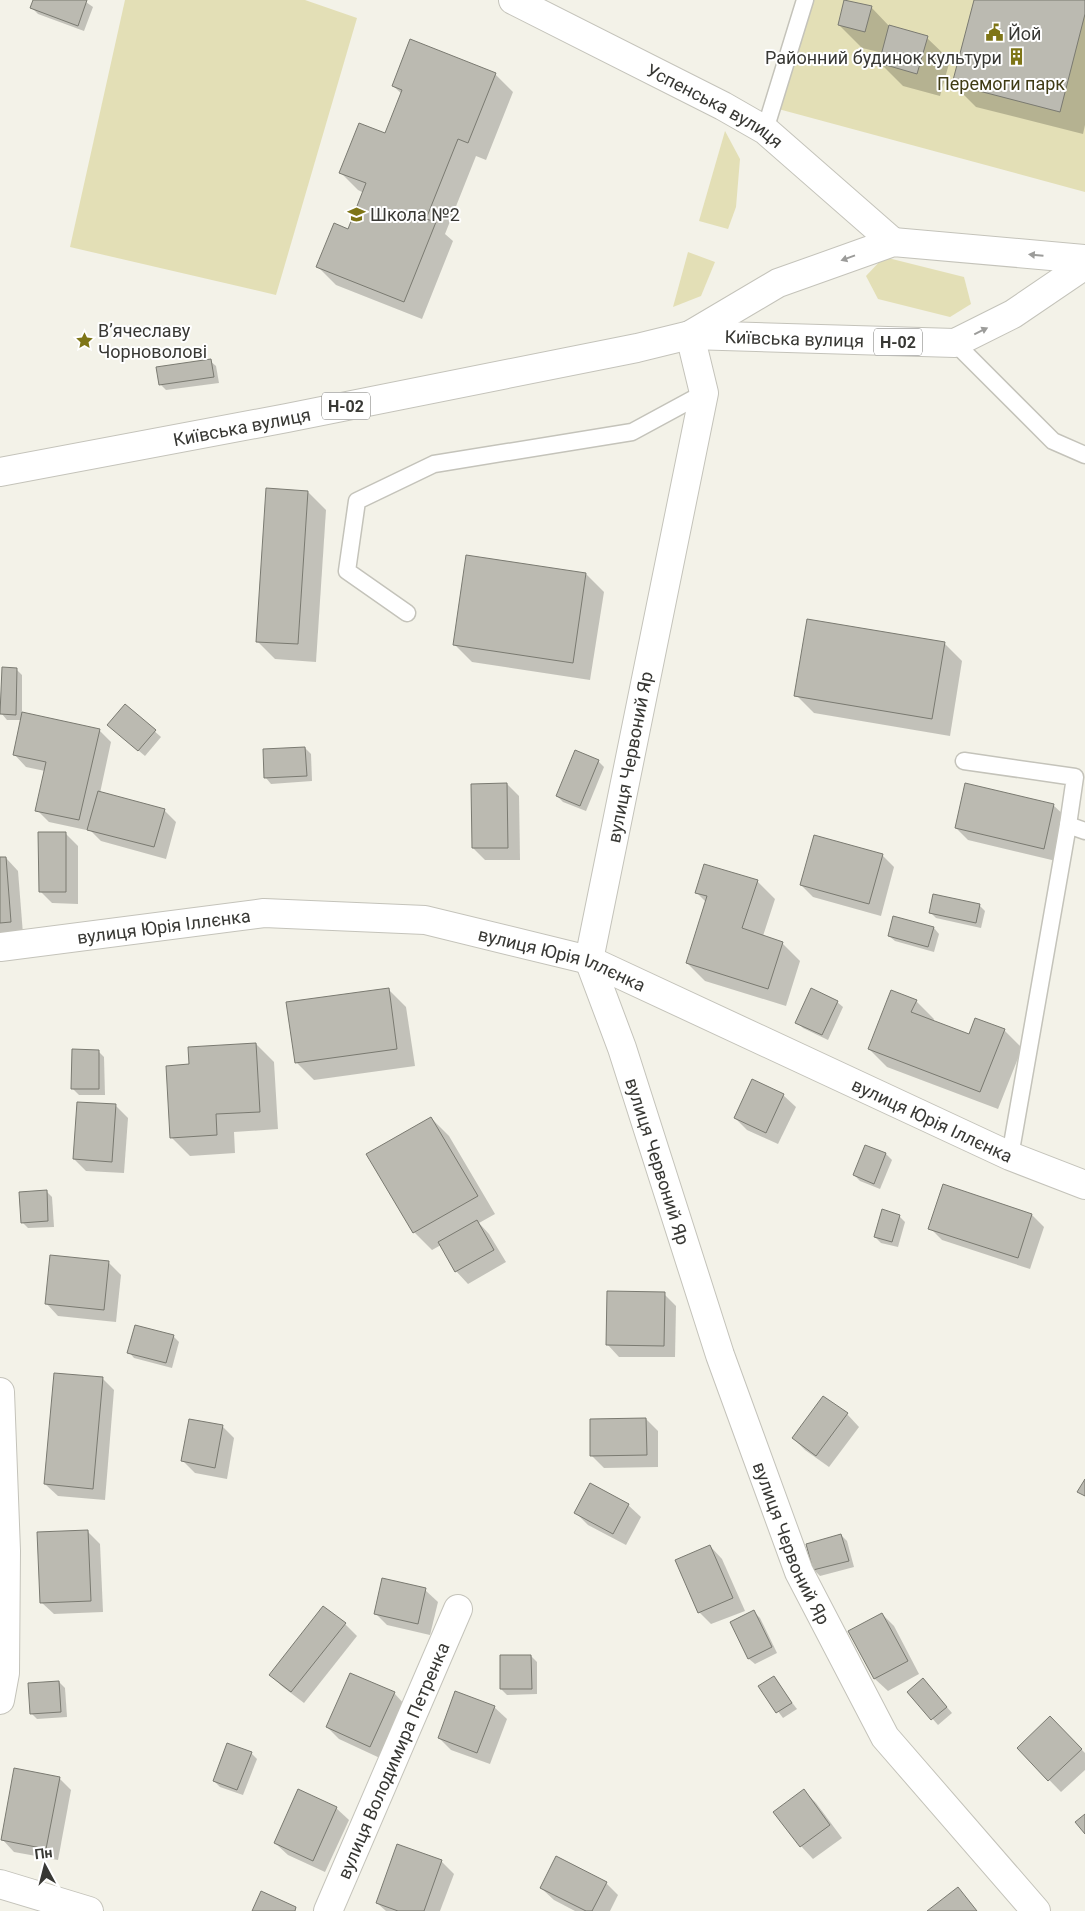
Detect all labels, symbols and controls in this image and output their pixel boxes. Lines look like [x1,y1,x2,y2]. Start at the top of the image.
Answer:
public building icon: Йой [984,23,1004,43]
place label: Йой [1008,23,1042,44]
place label: Районний будинок культури [765,47,1002,68]
building icon: Районний будинок культури [1006,47,1026,67]
street label: Успенська вулиця [643,59,788,152]
park label: Перемоги парк [937,73,1065,94]
school or university icon: Школа №2 [346,204,366,224]
place label: Школа №2 [370,204,460,225]
one-way arrow [1028,251,1044,259]
one-way arrow [840,255,855,262]
place label: В’ячеславу Чорноволові [98,320,207,362]
street label: Київська вулиця [724,326,864,351]
one-way arrow [973,327,988,335]
road number: Н-02 [874,328,922,356]
place icon: В’ячеславу Чорноволові [74,330,94,350]
road number: Н-02 [322,392,370,420]
street label: Київська вулиця [171,403,312,450]
street label: вулиця Червоний Яр [603,670,657,844]
street label: вулиця Юрія Іллєнка [76,904,252,947]
street label: вулиця Юрія Іллєнка [476,923,649,995]
street label: вулиця Юрія Іллєнка [849,1074,1016,1166]
street label: вулиця Червоний Яр [622,1075,695,1247]
street label: вулиця Червоний Яр [749,1459,835,1628]
street label: вулиця Володимира Петренка [333,1639,453,1882]
north arrow [20,1841,70,1891]
text: Пн [34,1844,53,1862]

